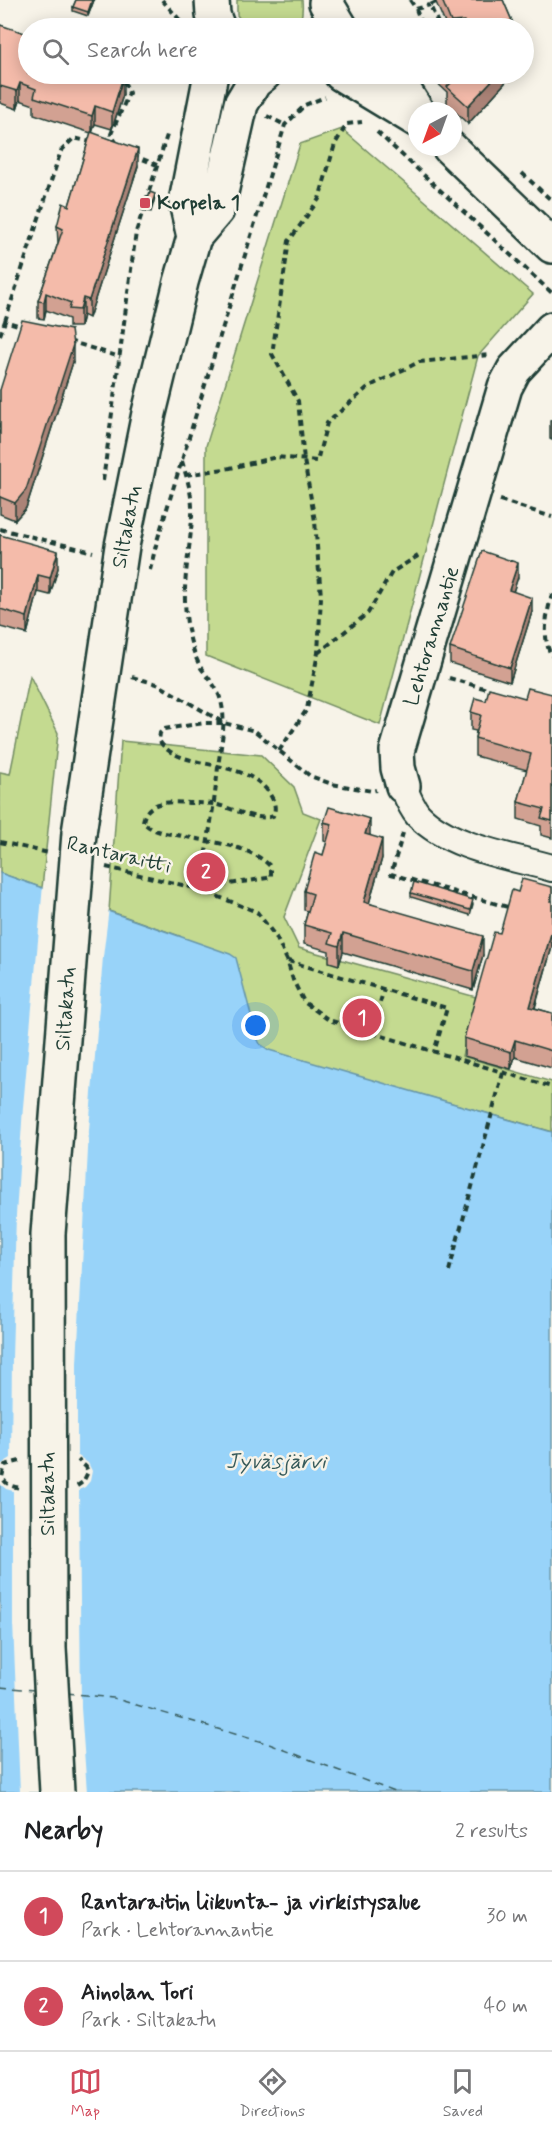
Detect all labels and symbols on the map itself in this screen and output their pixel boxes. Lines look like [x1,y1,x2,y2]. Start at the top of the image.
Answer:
north arrow [408,102,462,156]
place label: Korpela 1 [157,189,240,217]
marker: Korpela 1 [138,196,152,210]
street label: Siltakatu [105,483,149,571]
street label: Lehtorannantie [397,563,467,709]
street label: Rantaraitti [64,829,174,881]
pin: 2 [186,850,226,894]
street label: Siltakatu [49,966,83,1052]
pin: 1 [342,996,382,1040]
your location [241,1011,270,1040]
water label: Jyväsjärvi [226,1448,328,1476]
street label: Siltakatu [34,1452,62,1536]

